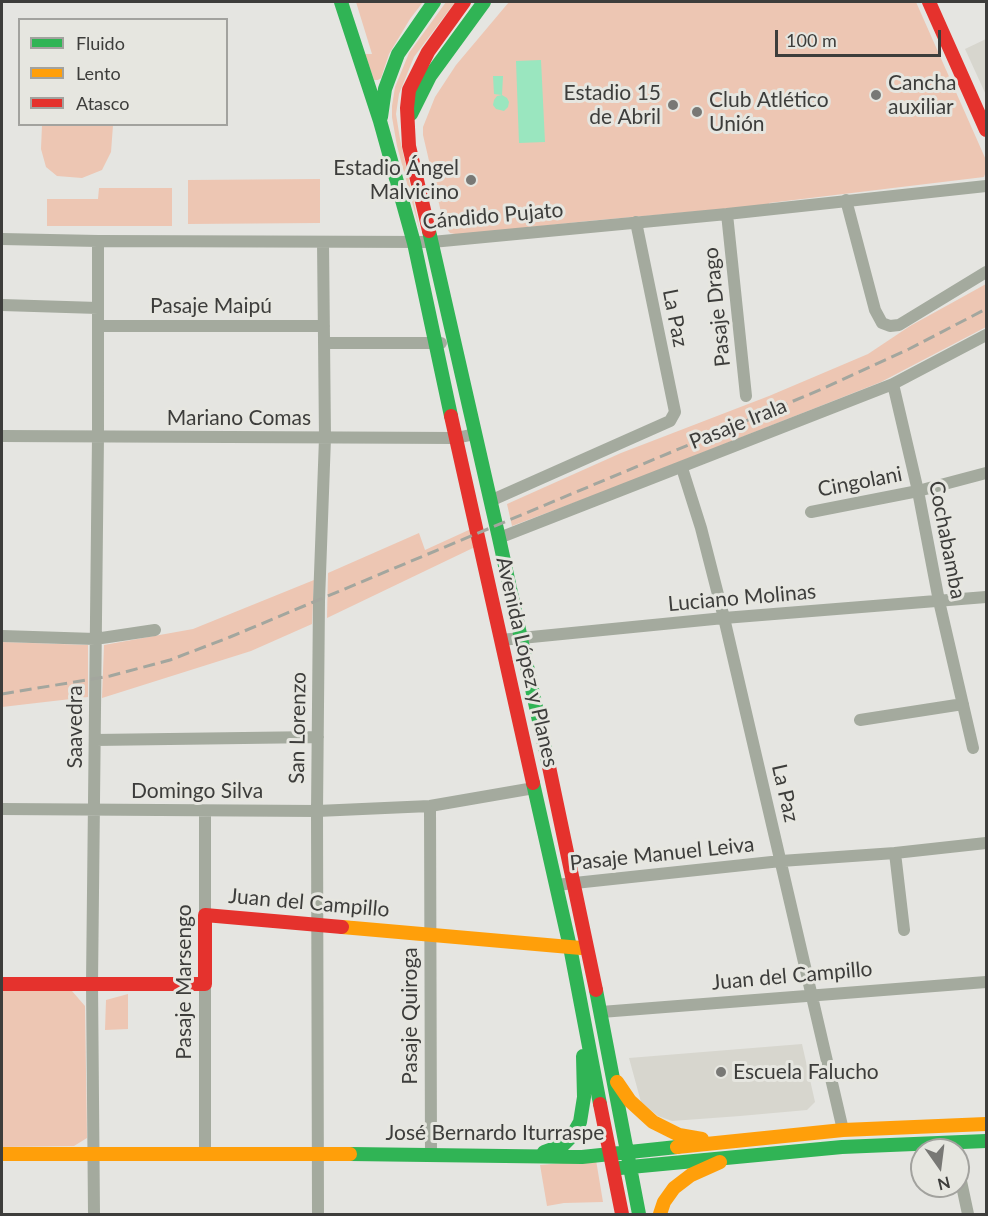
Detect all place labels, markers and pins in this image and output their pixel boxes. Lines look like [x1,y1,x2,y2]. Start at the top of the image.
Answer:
place label: Cancha auxiliar [888,70,956,120]
place label: Estadio 15 de Abril [564,80,661,130]
place label: Club Atlético Unión [709,87,829,137]
marker: Cancha auxiliar [869,88,883,102]
marker: Estadio 15 de Abril [666,98,680,112]
marker: Club Atlético Unión [690,105,704,119]
place label: Estadio Ángel Malvicino [333,155,459,205]
marker: Estadio Ángel Malvicino [464,173,478,187]
place label: Escuela Falucho [733,1059,879,1085]
marker: Escuela Falucho [714,1065,728,1079]

